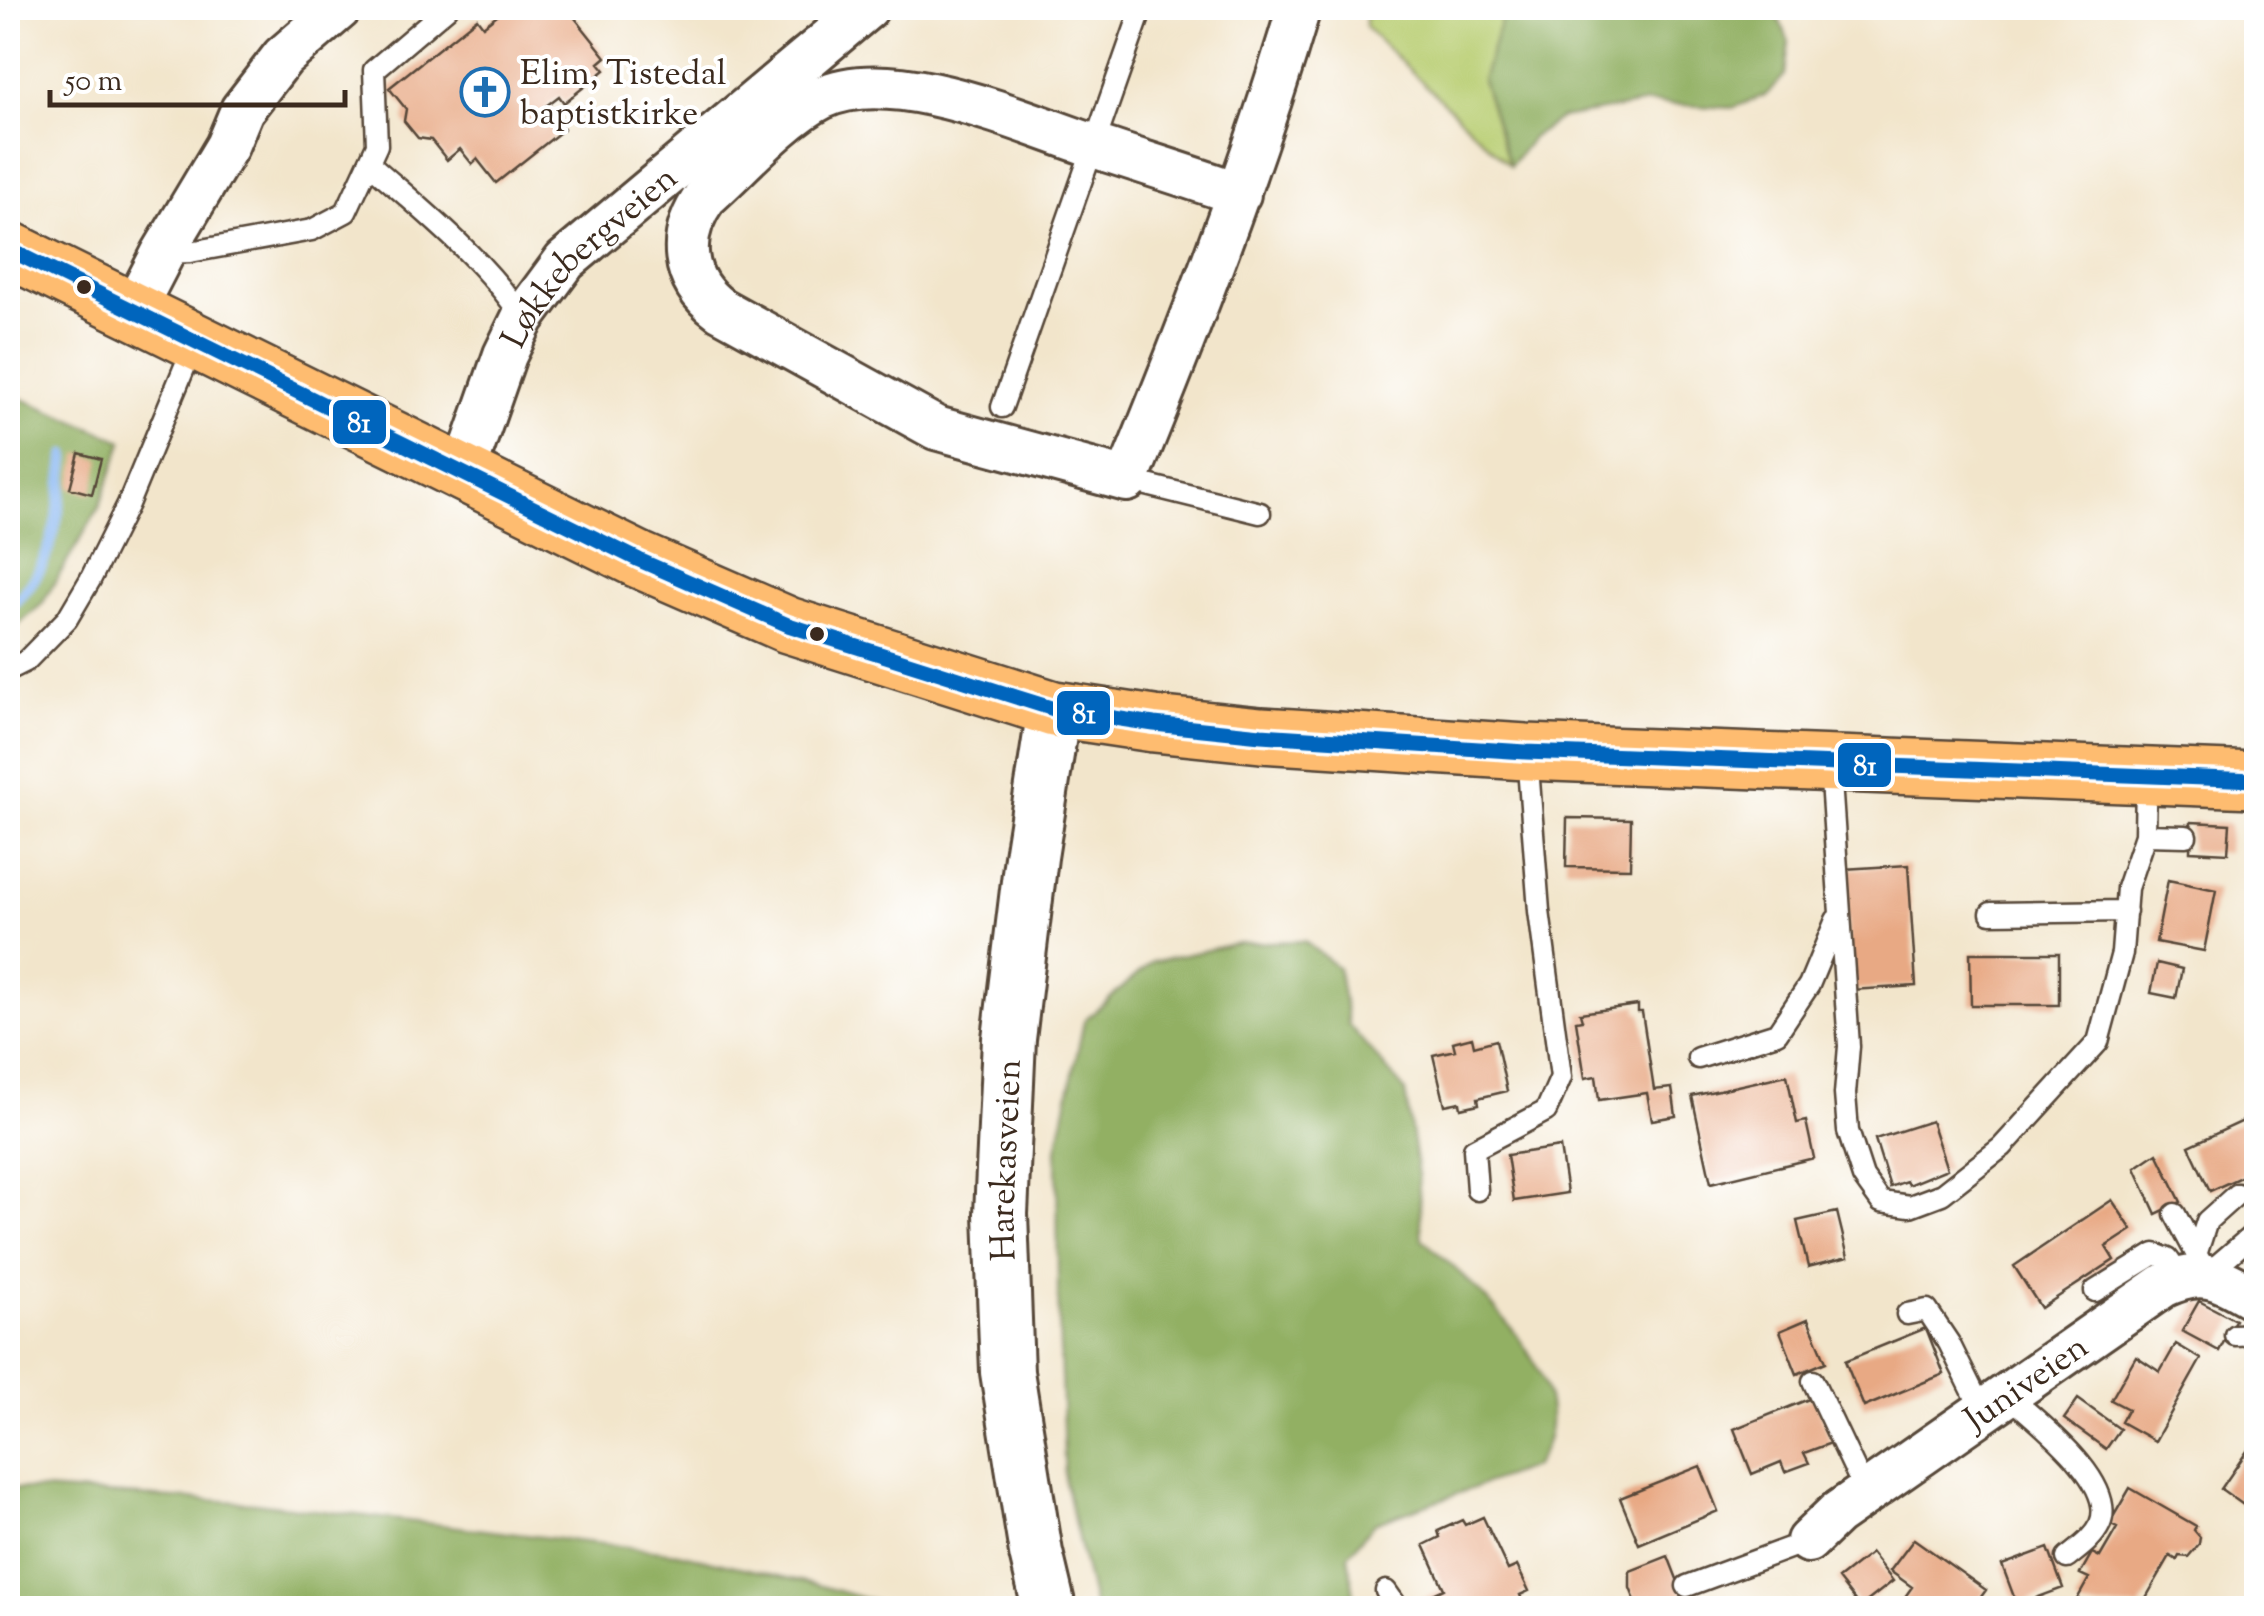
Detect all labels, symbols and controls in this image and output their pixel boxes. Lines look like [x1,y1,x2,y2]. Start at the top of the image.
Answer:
scale bar [50,45,345,107]
place label: Elim, Tistedal baptistkirke [520,50,727,141]
text: 50 m [63,61,123,104]
church icon: Elim, Tistedal baptistkirke [459,66,511,118]
street label: Løkkebergveien [490,155,690,358]
unlabelled marker [74,277,94,297]
line badge: 81 [331,398,388,446]
text: 81 [347,405,371,445]
unlabelled marker [807,624,827,644]
line badge: 81 [1055,689,1112,737]
text: 81 [1072,696,1096,736]
line badge: 81 [1836,741,1893,789]
text: 81 [1853,748,1877,788]
street label: Harekasveien [979,1058,1037,1262]
street label: Juniveien [1953,1323,2100,1447]

